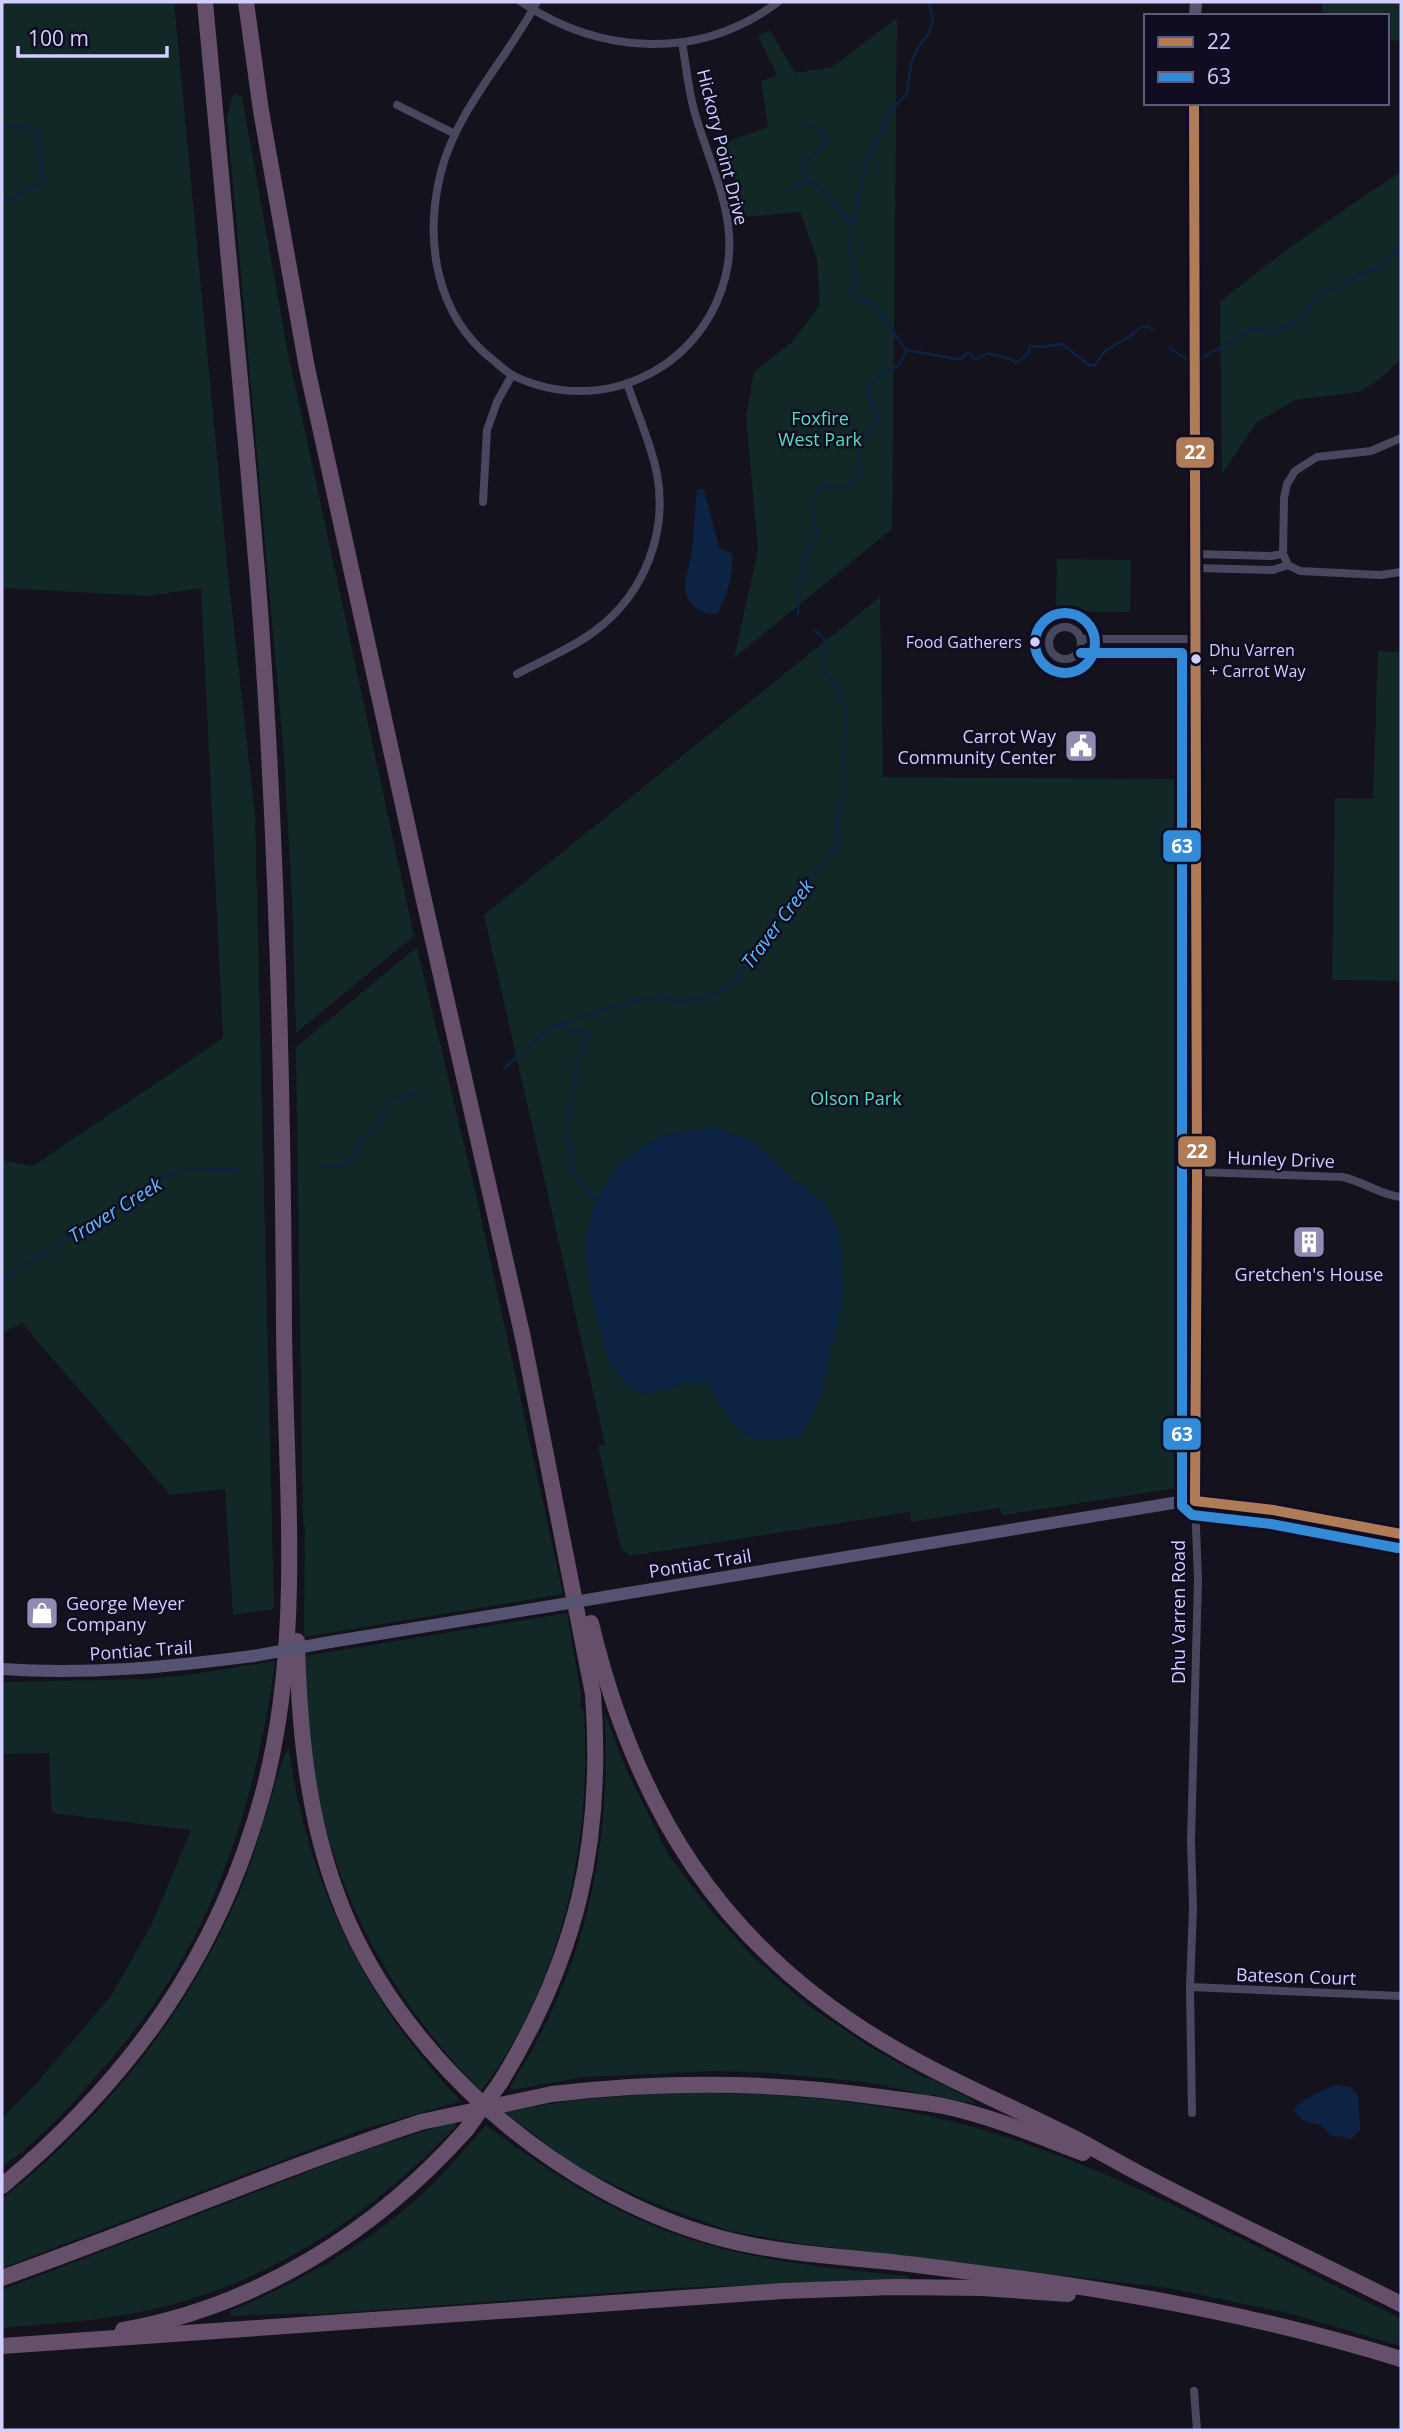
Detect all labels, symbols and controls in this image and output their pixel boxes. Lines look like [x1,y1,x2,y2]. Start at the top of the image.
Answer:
scale bar [18,14,166,58]
legend [1144,14,1389,105]
text: 100 m [28,24,89,52]
text: 22 [1207,27,1231,55]
text: 63 [1207,62,1231,90]
street label: Hickory Point Drive [692,66,754,228]
park label: Foxfire West Park [778,406,863,451]
line badge: 22 [1175,436,1215,469]
text: 22 [1184,439,1206,465]
place label: Food Gatherers [906,631,1022,653]
marker: Food Gatherers [1028,635,1042,649]
place label: Dhu Varren + Carrot Way [1209,639,1307,682]
marker: Dhu Varren + Carrot Way [1189,652,1203,666]
place label: Carrot Way Community Center [897,724,1057,769]
public building icon: Carrot Way Community Center [1062,727,1100,765]
line badge: 63 [1162,829,1202,863]
text: 63 [1171,833,1193,859]
water label: Traver Creek [735,874,819,974]
park label: Olson Park [810,1086,902,1110]
line badge: 22 [1177,1135,1217,1168]
text: 22 [1186,1138,1208,1164]
street label: Hunley Drive [1227,1145,1335,1173]
water label: Traver Creek [63,1171,167,1249]
building icon: Gretchen's House [1290,1223,1328,1261]
place label: Gretchen's House [1235,1262,1383,1286]
line badge: 63 [1162,1417,1202,1451]
text: 63 [1171,1421,1193,1447]
street label: Dhu Varren Road [1166,1540,1190,1684]
street label: Pontiac Trail [647,1543,753,1583]
place label: George Meyer Company [66,1591,185,1636]
shop icon: George Meyer Company [23,1594,61,1632]
street label: Pontiac Trail [89,1634,193,1666]
street label: Bateson Court [1235,1962,1357,1990]

